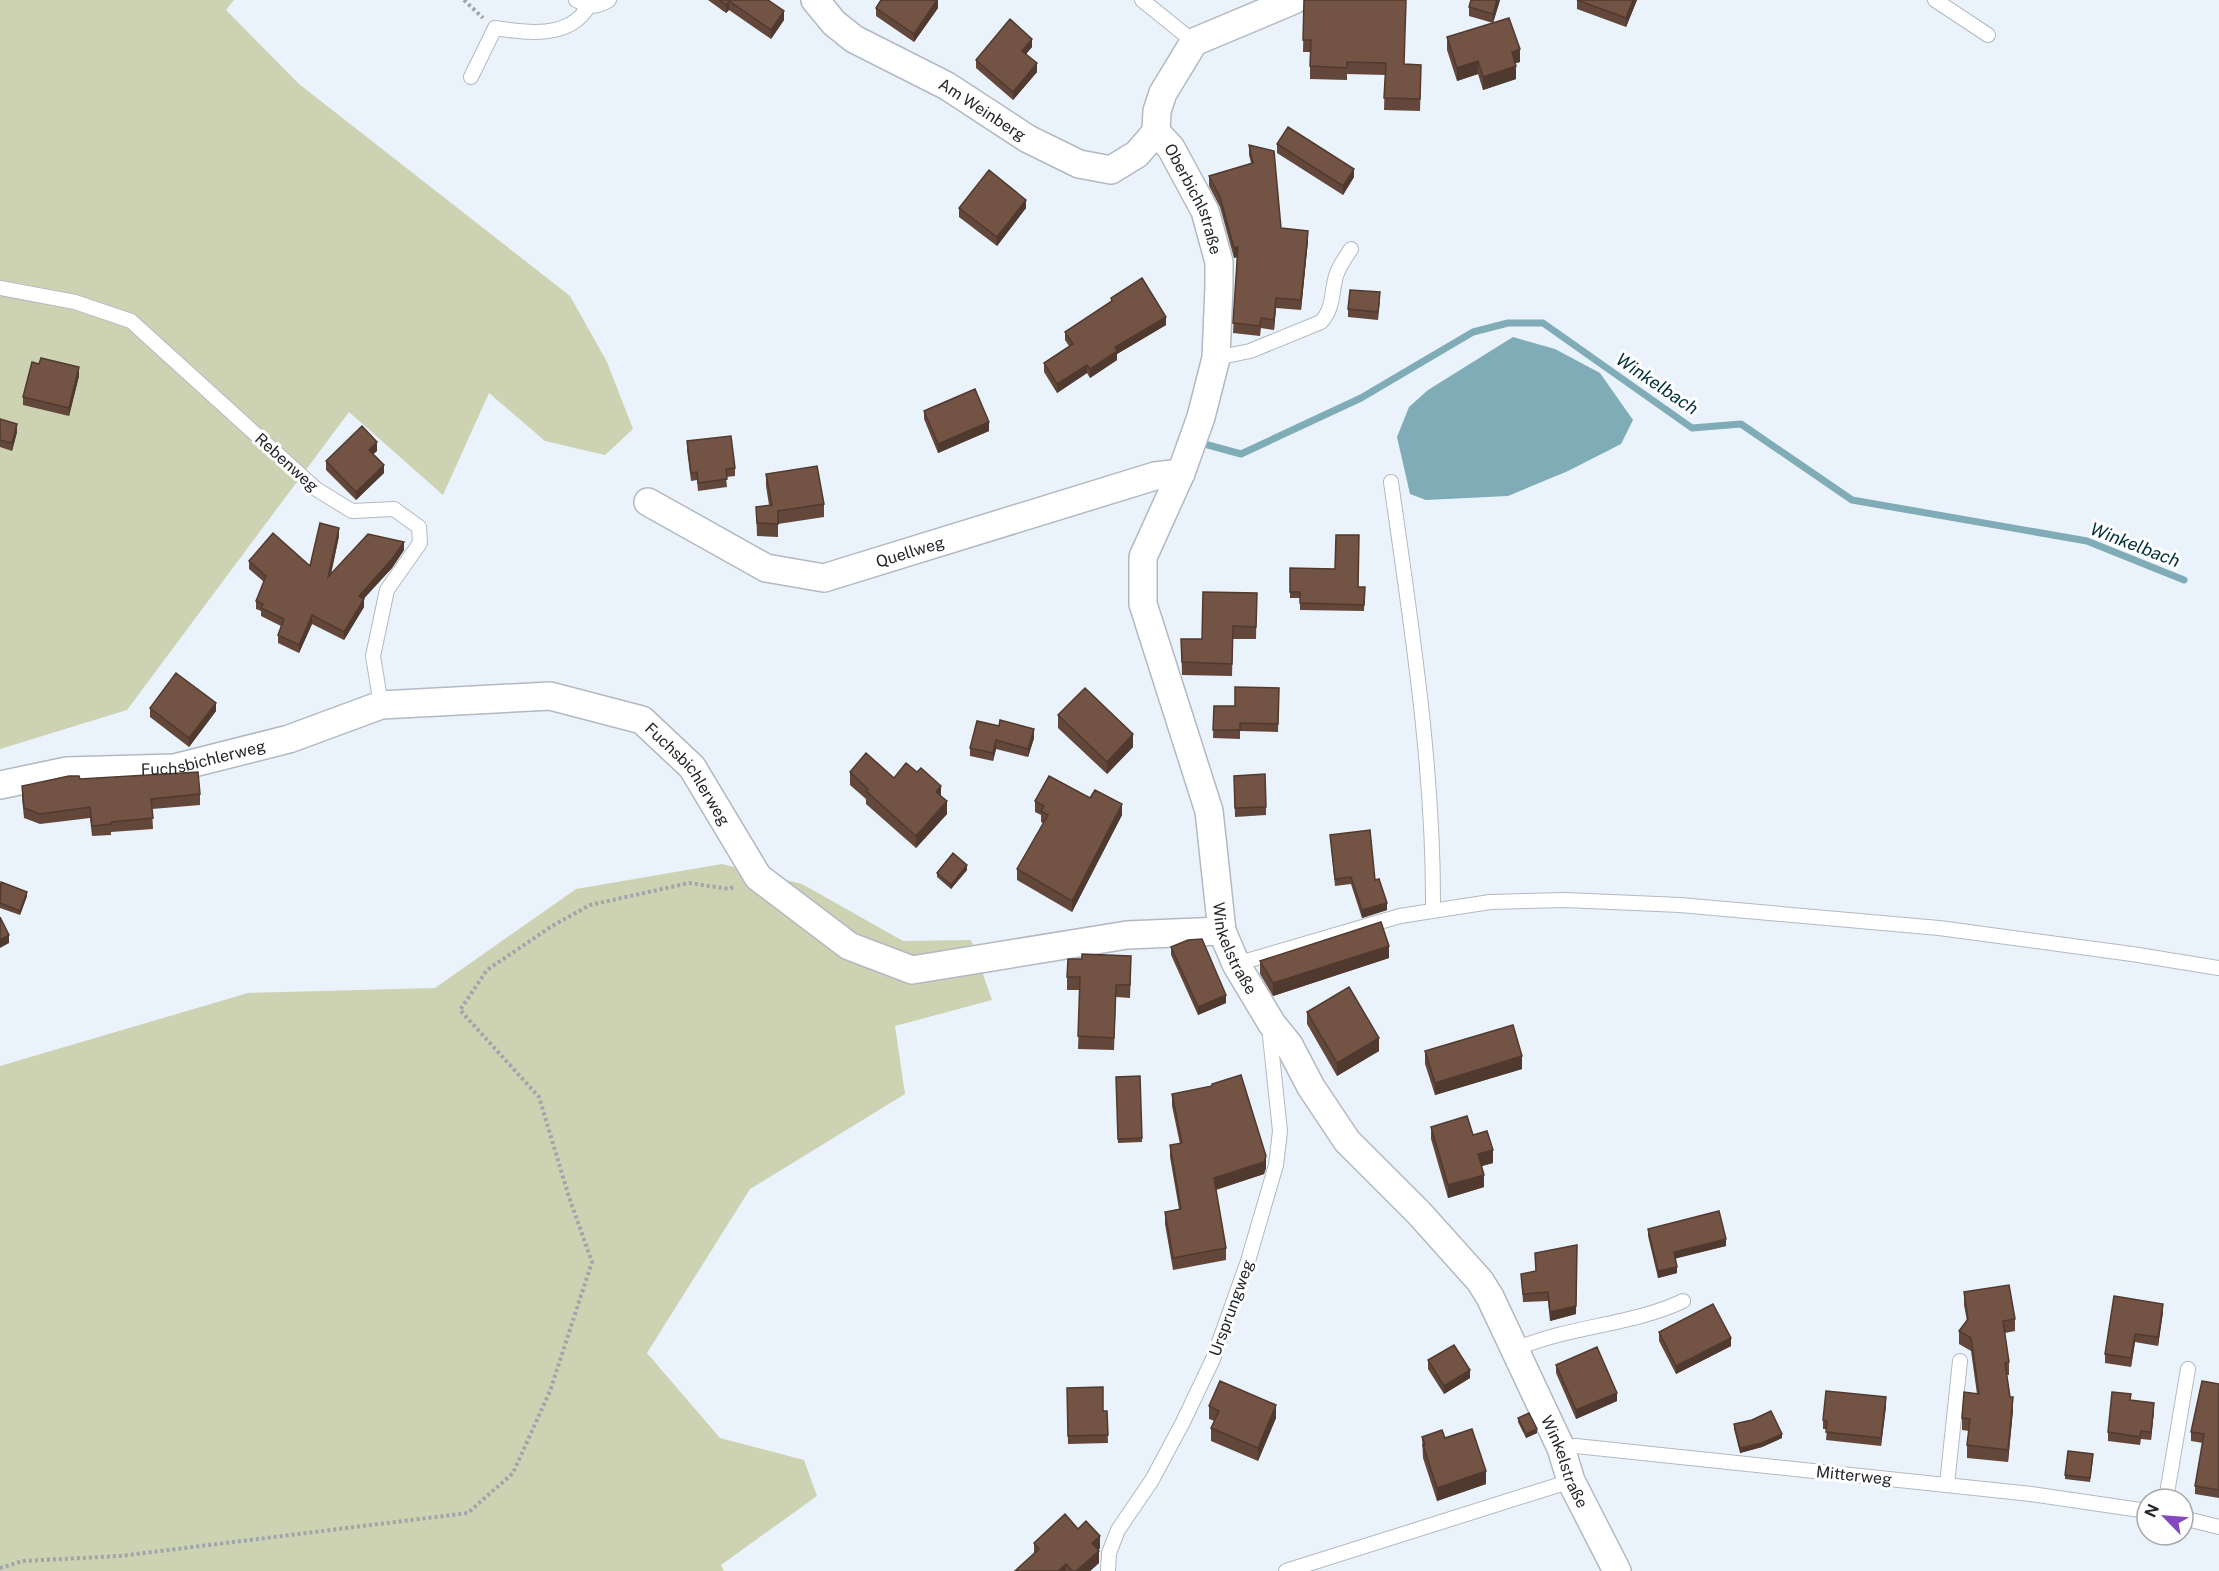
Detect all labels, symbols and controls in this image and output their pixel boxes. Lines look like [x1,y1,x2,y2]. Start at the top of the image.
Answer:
street label: Am Weinberg [936,74,1029,145]
street label: Oberbichlstraße [1160,140,1225,257]
water label: Winkelbach [1612,348,1702,419]
street label: Rebenweg [251,429,322,496]
water label: Winkelbach [2087,518,2183,571]
street label: Quellweg [873,532,947,571]
street label: Fuchsbichlerweg [641,719,734,829]
street label: Fuchsbichlerweg [141,736,268,779]
street label: Winkelstraße [1209,901,1261,998]
street label: Ursprungweg [1205,1257,1258,1359]
street label: Winkelstraße [1537,1412,1592,1511]
street label: Mitterweg [1815,1462,1893,1489]
north arrow [2135,1487,2195,1547]
text: N [2141,1501,2163,1521]

